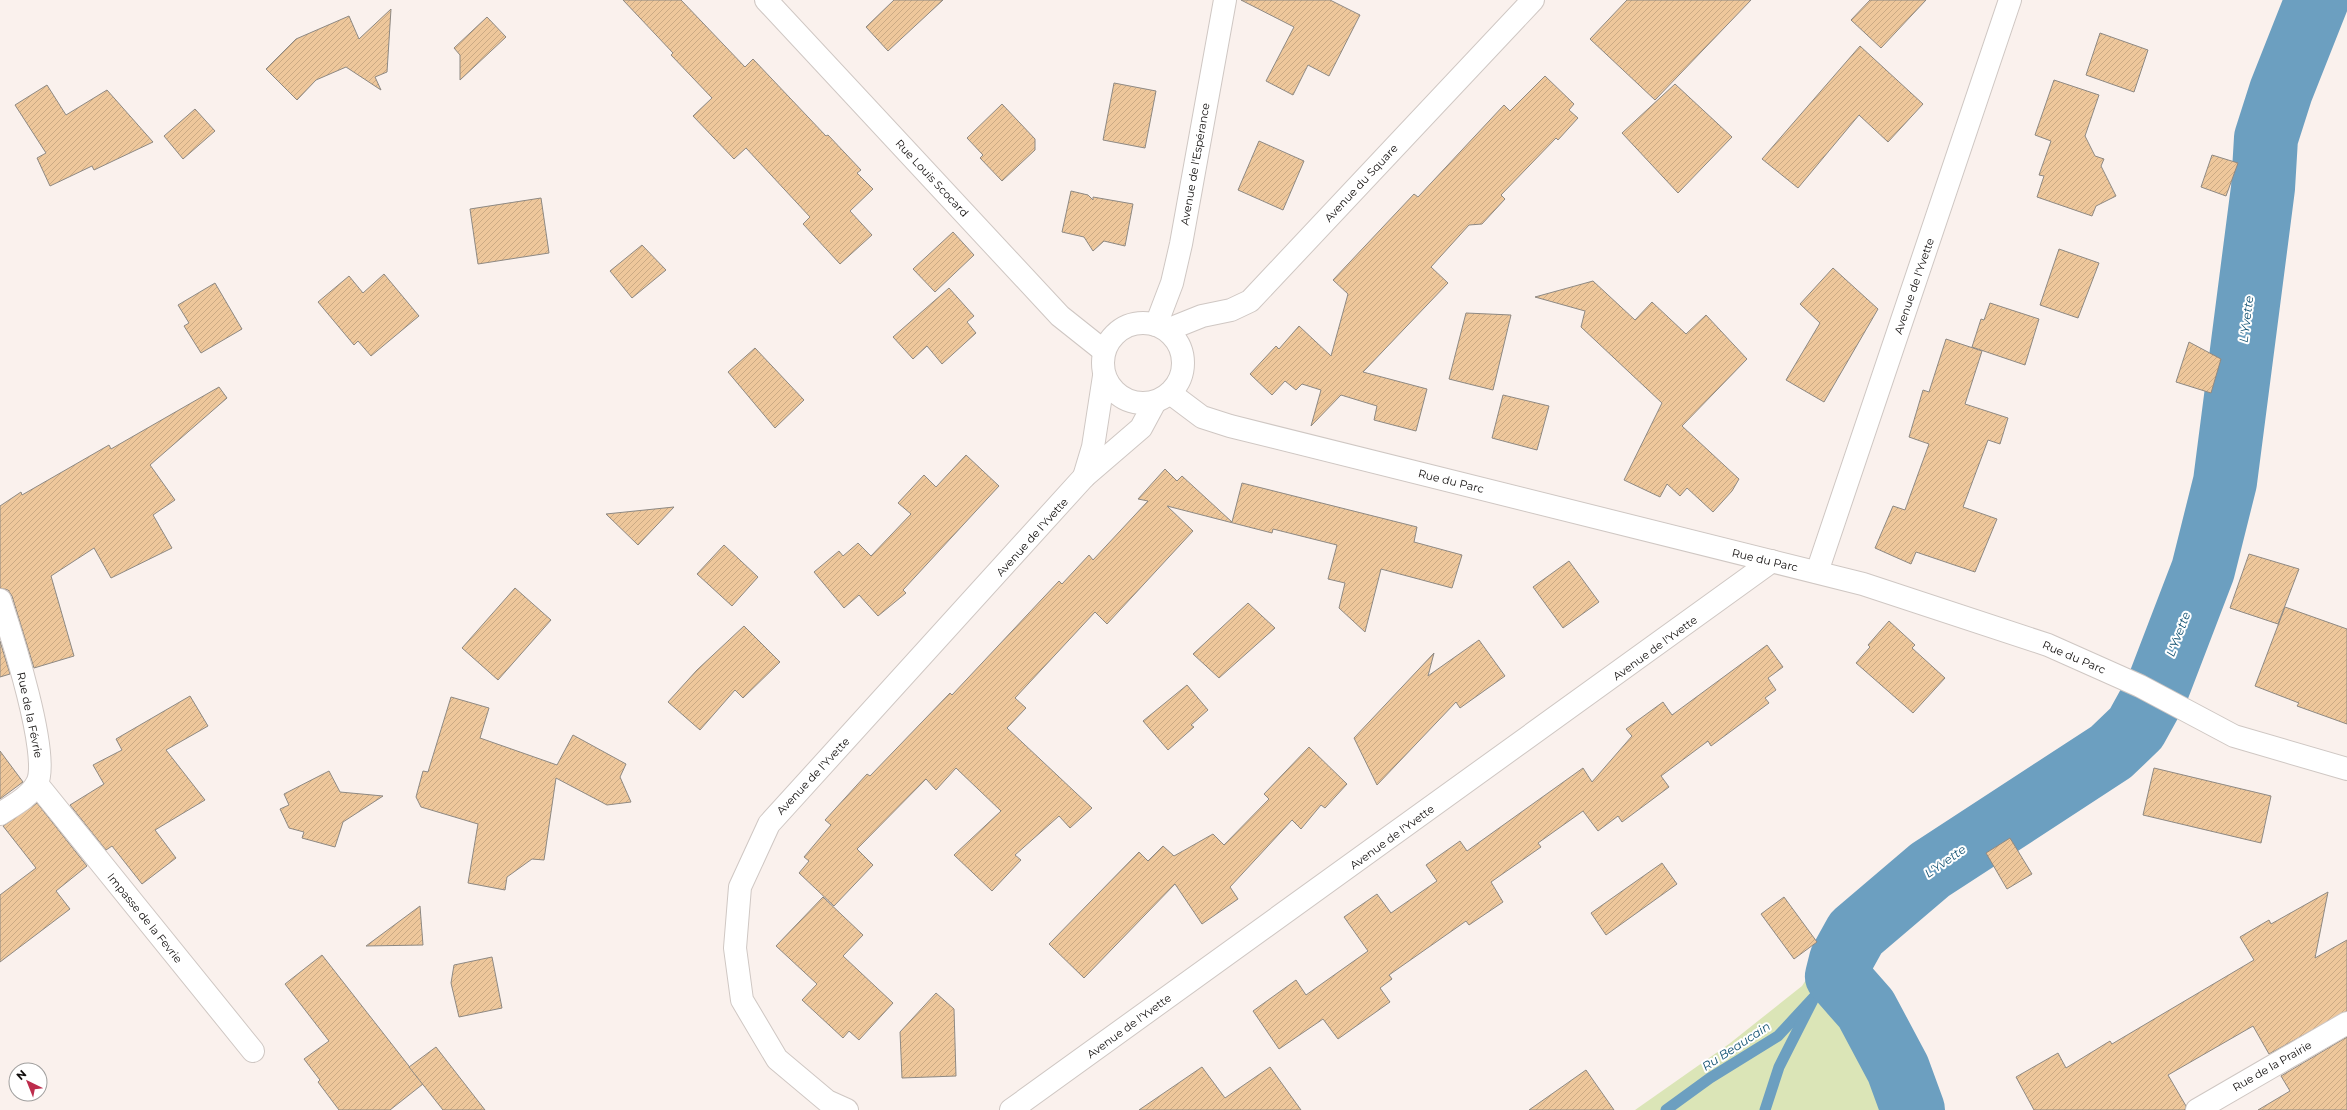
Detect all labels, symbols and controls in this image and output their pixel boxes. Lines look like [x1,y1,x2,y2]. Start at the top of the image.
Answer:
street label: Avenue de l'Espérance [1177,101,1213,226]
street label: Rue Louis Scocard [892,136,972,220]
street label: Avenue du Square [1321,141,1401,225]
street label: Avenue de l'Yvette [1891,236,1937,336]
water label: L'Yvette [2236,295,2256,343]
street label: Rue du Parc [1417,466,1485,496]
street label: Avenue de l'Yvette [993,495,1071,579]
street label: Rue du Parc [1731,546,1799,574]
water label: L'Yvette [2163,609,2193,659]
street label: Avenue de l'Yvette [1610,613,1700,683]
street label: Rue du Parc [2040,637,2108,677]
street label: Rue de la Févrie [14,671,46,760]
street label: Avenue de l'Yvette [774,734,853,818]
street label: Avenue de l'Yvette [1347,802,1437,872]
water label: L'Yvette [1921,841,1969,881]
street label: Impasse de la Fevrie [104,870,186,966]
street label: Avenue de l'Yvette [1084,991,1174,1061]
water label: Ru Beaucain [1699,1018,1773,1074]
street label: Rue de la Prairie [2230,1037,2314,1094]
north arrow [8,1062,48,1102]
text: N [13,1067,29,1083]

